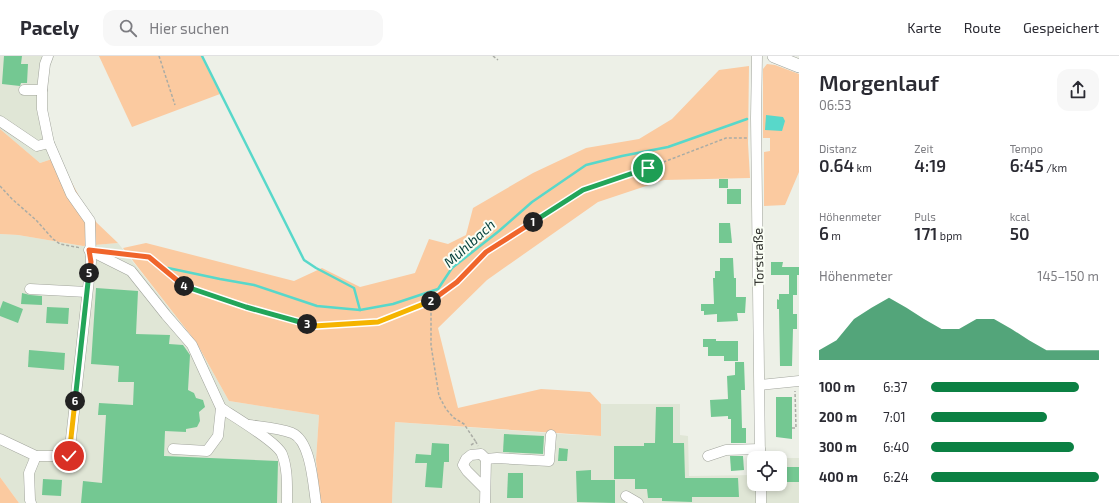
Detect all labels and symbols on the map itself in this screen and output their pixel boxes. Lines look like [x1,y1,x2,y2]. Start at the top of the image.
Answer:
pin [631,151,665,185]
pin: 1 [523,212,543,232]
water label: Mühlbach [440,216,498,270]
street label: Torstraße [749,228,767,286]
pin: 5 [79,263,99,283]
pin: 4 [174,276,194,296]
pin: 2 [421,291,441,311]
pin: 3 [297,314,317,334]
pin: 6 [65,391,85,411]
pin [52,439,86,473]

